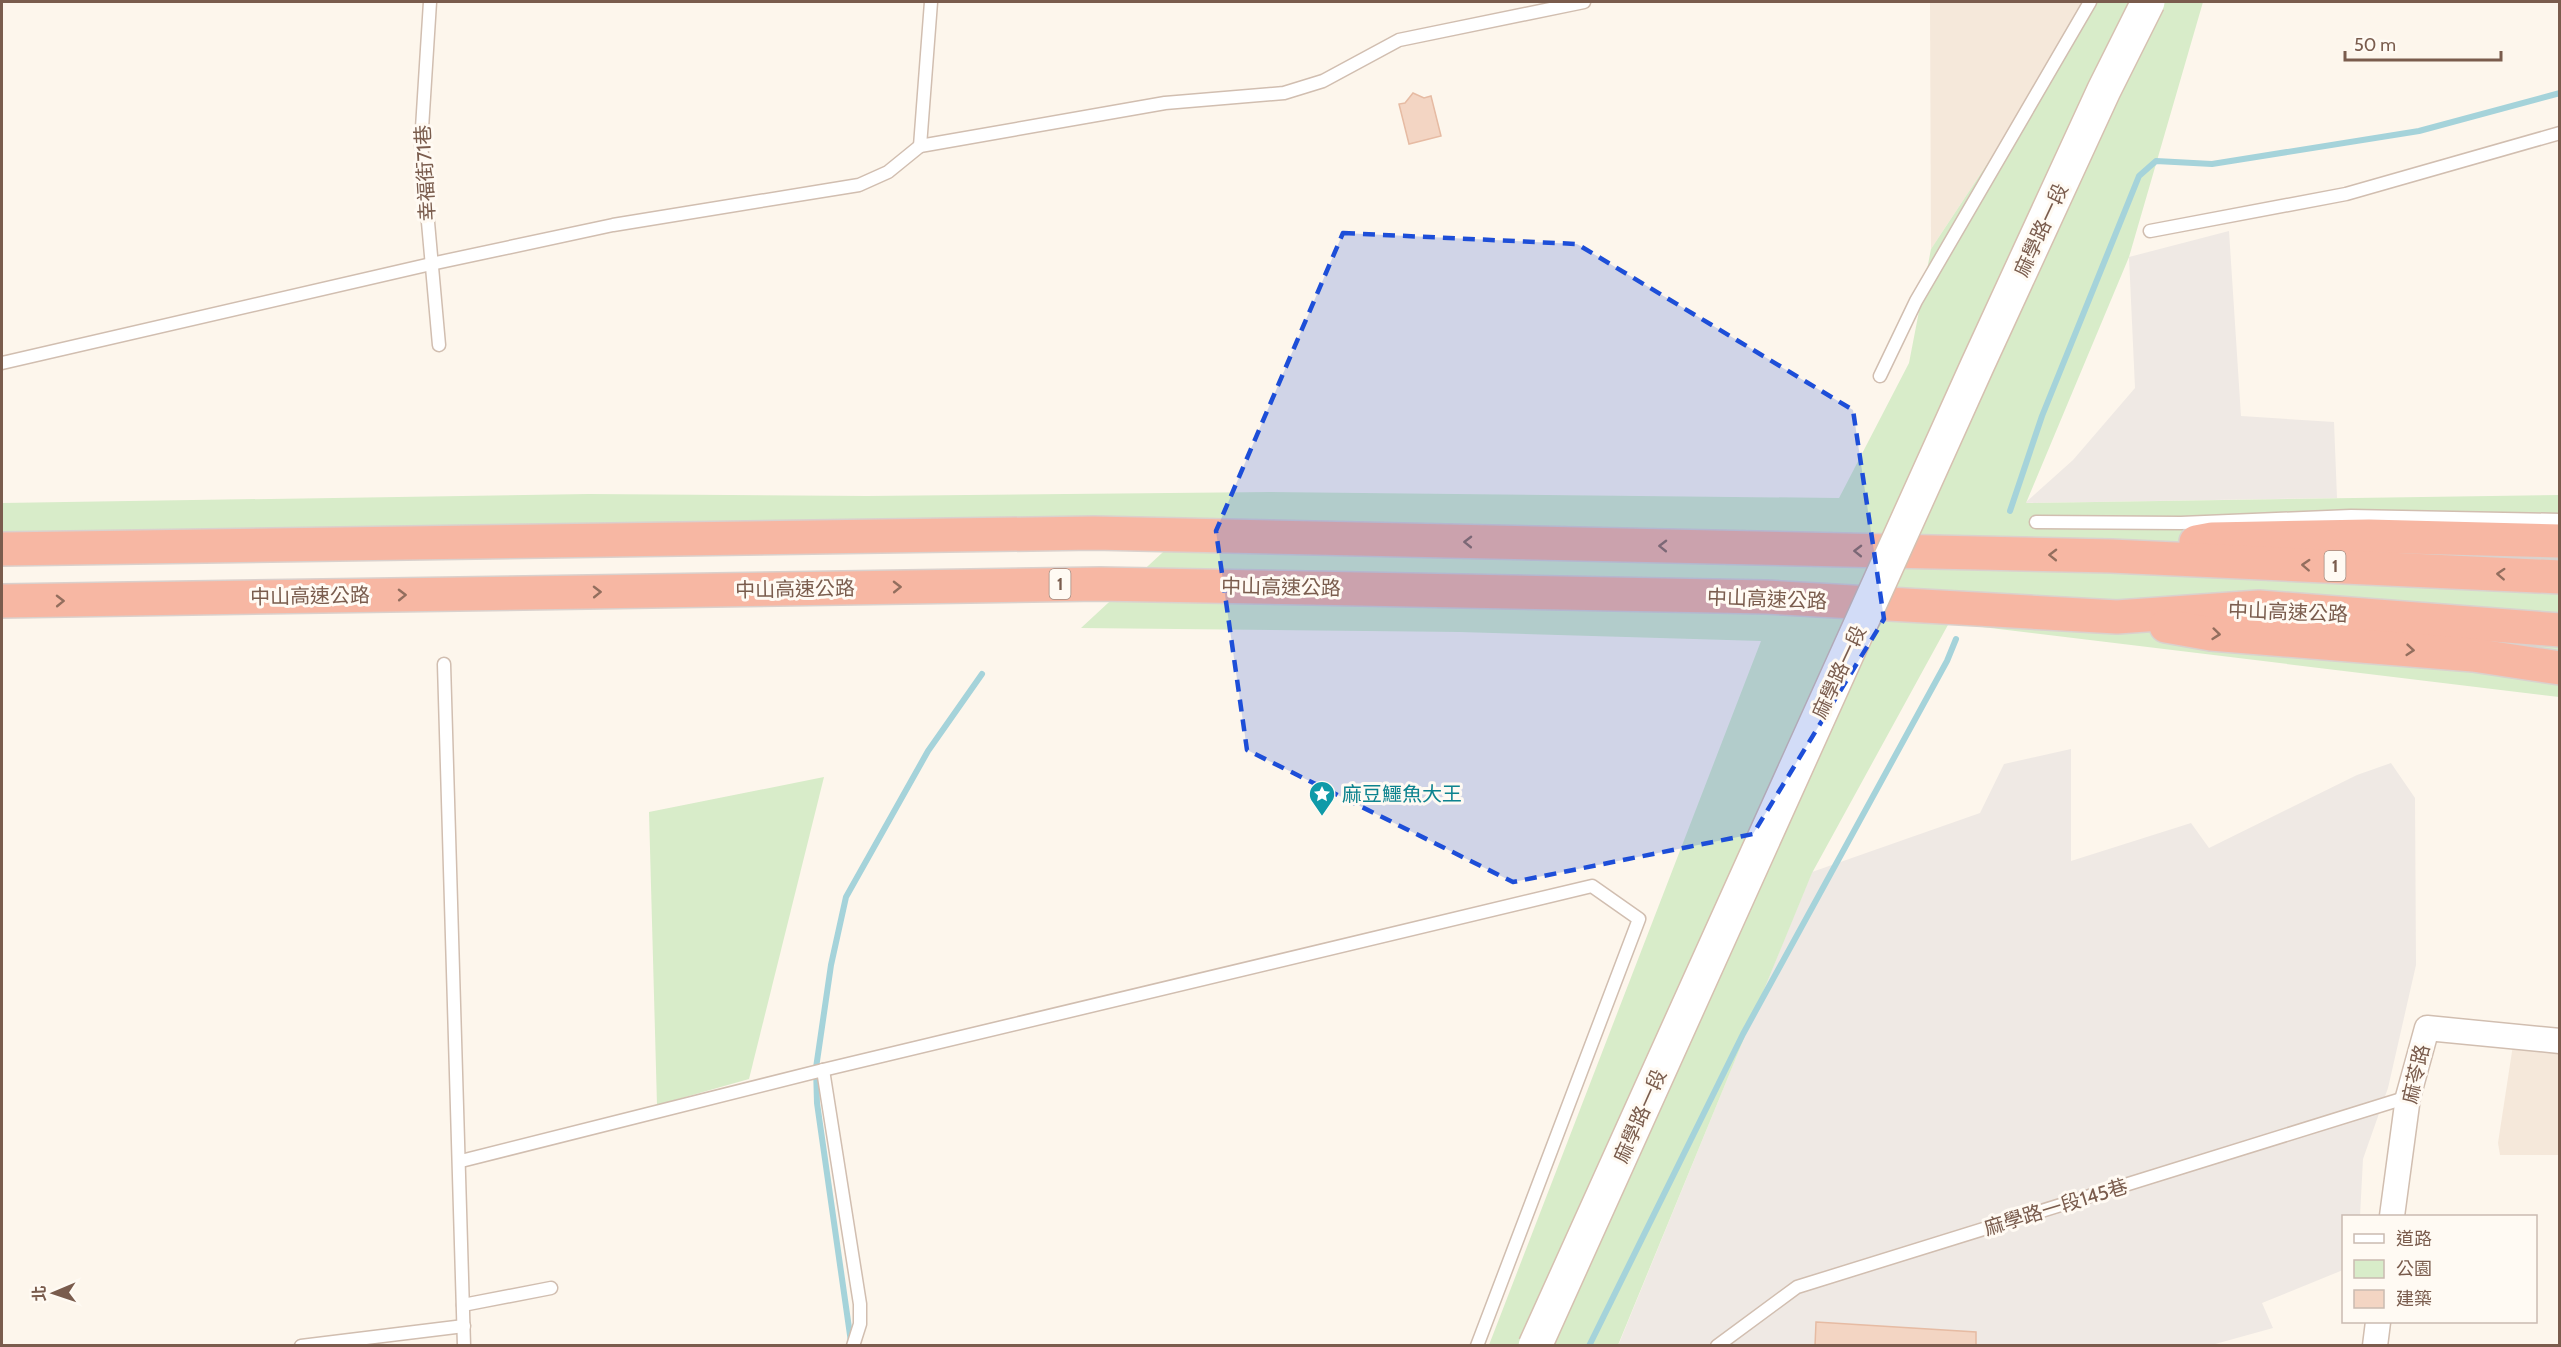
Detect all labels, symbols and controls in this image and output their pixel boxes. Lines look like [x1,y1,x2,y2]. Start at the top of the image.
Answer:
scale bar [2345,24,2501,62]
text: 50 m [2354,34,2396,56]
street label: 幸福街71巷 [410,124,440,222]
street label: 麻學路一段 [2009,180,2073,280]
one-way arrow [1463,535,1472,548]
one-way arrow [1658,540,1667,552]
one-way arrow [1853,544,1862,557]
one-way arrow [2048,549,2057,561]
road number: 1 [2324,551,2346,581]
one-way arrow [2302,559,2311,572]
one-way arrow [2497,568,2506,580]
road number: 1 [1050,569,1070,599]
street label: 中山高速公路 [1221,574,1341,600]
street label: 中山高速公路 [735,576,855,602]
one-way arrow [892,581,901,593]
street label: 中山高速公路 [250,583,370,609]
street label: 中山高速公路 [1707,585,1827,613]
one-way arrow [592,586,601,598]
one-way arrow [397,589,406,601]
one-way arrow [55,594,64,607]
street label: 中山高速公路 [2228,598,2348,626]
street label: 麻學路一段 [1807,622,1871,722]
one-way arrow [2212,627,2221,640]
one-way arrow [2406,643,2415,656]
place icon: 麻豆鱷魚大王 [1307,779,1337,817]
place label: 麻豆鱷魚大王 [1342,782,1462,806]
street label: 麻苓路 [2398,1042,2434,1106]
street label: 麻學路一段 [1609,1065,1671,1167]
street label: 麻學路一段145巷 [1981,1174,2131,1240]
legend [2342,1215,2537,1323]
text: 道路 [2396,1228,2432,1250]
text: 公園 [2396,1258,2432,1280]
north arrow [24,1263,84,1323]
text: 北 [30,1285,49,1302]
text: 建築 [2396,1288,2432,1310]

